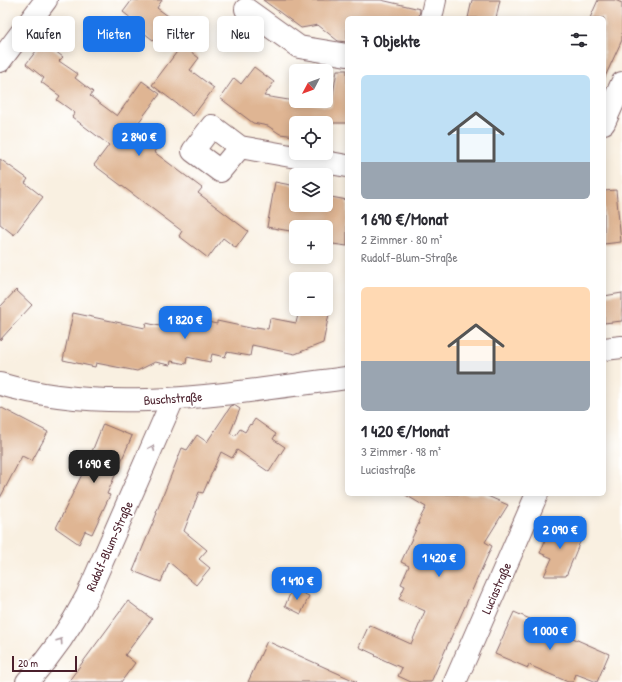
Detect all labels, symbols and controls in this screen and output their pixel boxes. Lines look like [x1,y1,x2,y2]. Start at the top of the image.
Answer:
chip: Kaufen [12,16,75,52]
chip: Mieten [83,16,145,52]
chip: Filter [153,16,209,52]
chip: Neu [217,16,264,52]
text: 7 Objekte [361,29,420,52]
icon: filters [568,29,590,51]
north arrow [289,64,333,108]
map controls [289,64,333,316]
icon: home [440,101,512,173]
button: locate [289,116,333,160]
pin: 2 840 € [102,123,176,157]
text: 2 840 € [122,127,156,145]
button: layers [289,168,333,212]
text: 1 690 €/Monat [361,207,448,230]
button: + [289,220,333,264]
text: 2 Zimmer · 80 m² [361,230,442,248]
text: Rudolf-Blum-Straße [361,248,458,266]
button: − [289,272,333,316]
pin: 1 820 € [148,306,222,340]
text: 1 820 € [168,310,202,328]
icon: home [440,313,512,385]
street label: Buschstraße [143,387,203,409]
text: 1 420 €/Monat [361,419,449,442]
text: 3 Zimmer · 98 m² [361,442,441,460]
one-way arrow [147,444,155,452]
pin: 1 690 € [57,450,131,484]
text: 1 690 € [78,454,110,472]
text: Luciastraße [361,460,416,478]
street label: Rudolf-Blum-Straße [81,498,137,594]
pin: 2 090 € [523,516,597,550]
text: 2 090 € [543,520,577,538]
pin: 1 420 € [402,544,476,578]
text: 1 420 € [422,548,456,566]
street label: Luciastraße [477,559,515,617]
pin: 1 410 € [260,567,334,601]
text: 1 410 € [281,571,313,589]
pin: 1 000 € [513,617,587,651]
text: 1 000 € [533,621,567,639]
one-way arrow [56,638,63,645]
scale bar [12,654,77,673]
text: 20 m [18,656,38,670]

